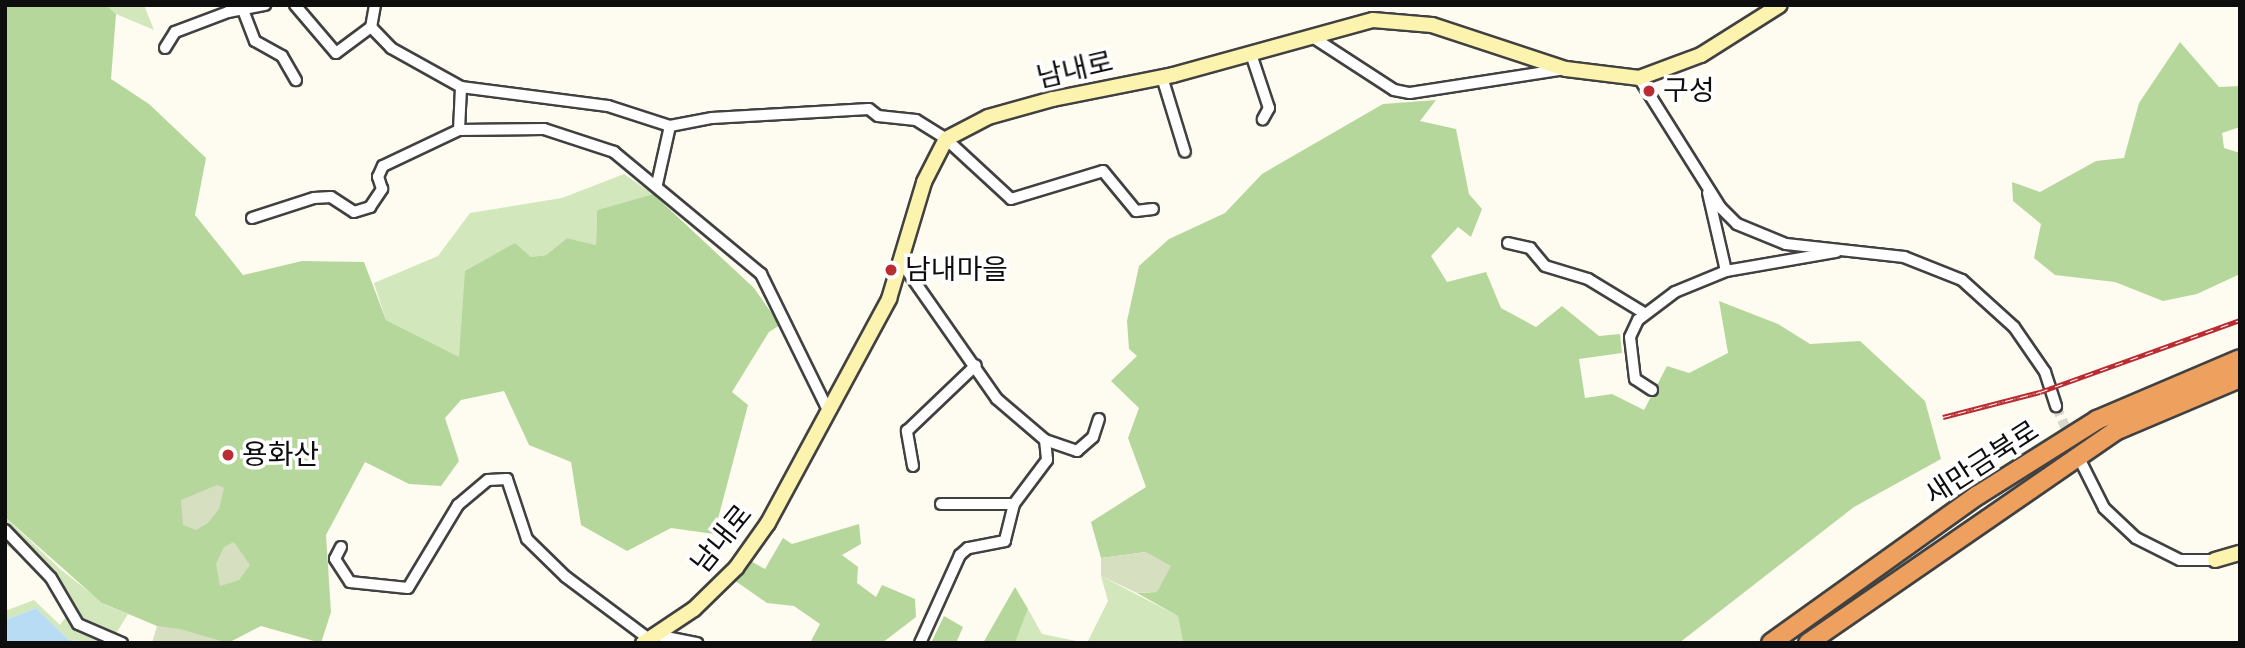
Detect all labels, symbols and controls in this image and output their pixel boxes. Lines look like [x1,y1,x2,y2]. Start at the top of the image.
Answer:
street label: 남내로 [1034,45,1116,95]
place label: 구성 [1663,74,1715,108]
marker: 구성 [1641,83,1657,99]
place label: 남내마을 [905,253,1008,287]
marker: 남내마을 [883,262,899,278]
street label: 새만금북로 [1919,414,2045,512]
place label: 용화산 [242,438,319,472]
marker: 용화산 [220,447,236,463]
street label: 남내로 [685,498,759,580]

